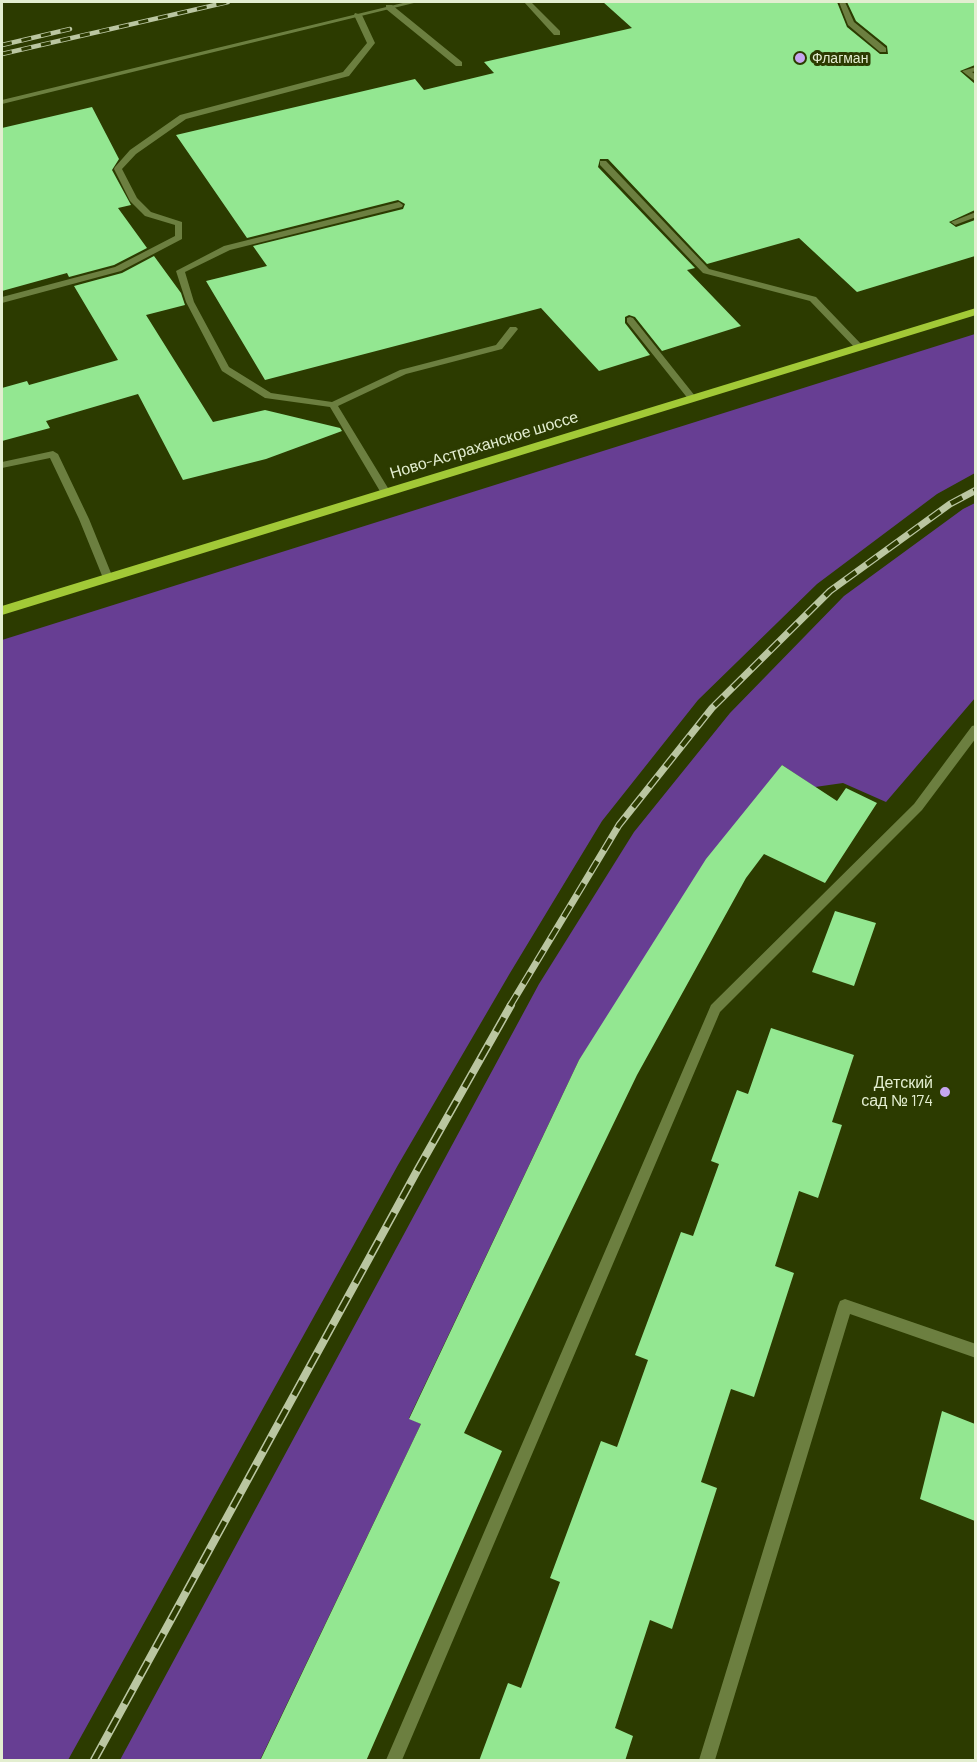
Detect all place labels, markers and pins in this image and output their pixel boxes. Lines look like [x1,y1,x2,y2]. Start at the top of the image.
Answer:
place label: Флагман [812,50,868,66]
marker: Флагман [793,51,807,65]
place label: Детский сад № 174 [861,1073,933,1111]
marker: Детский сад № 174 [938,1085,952,1099]

